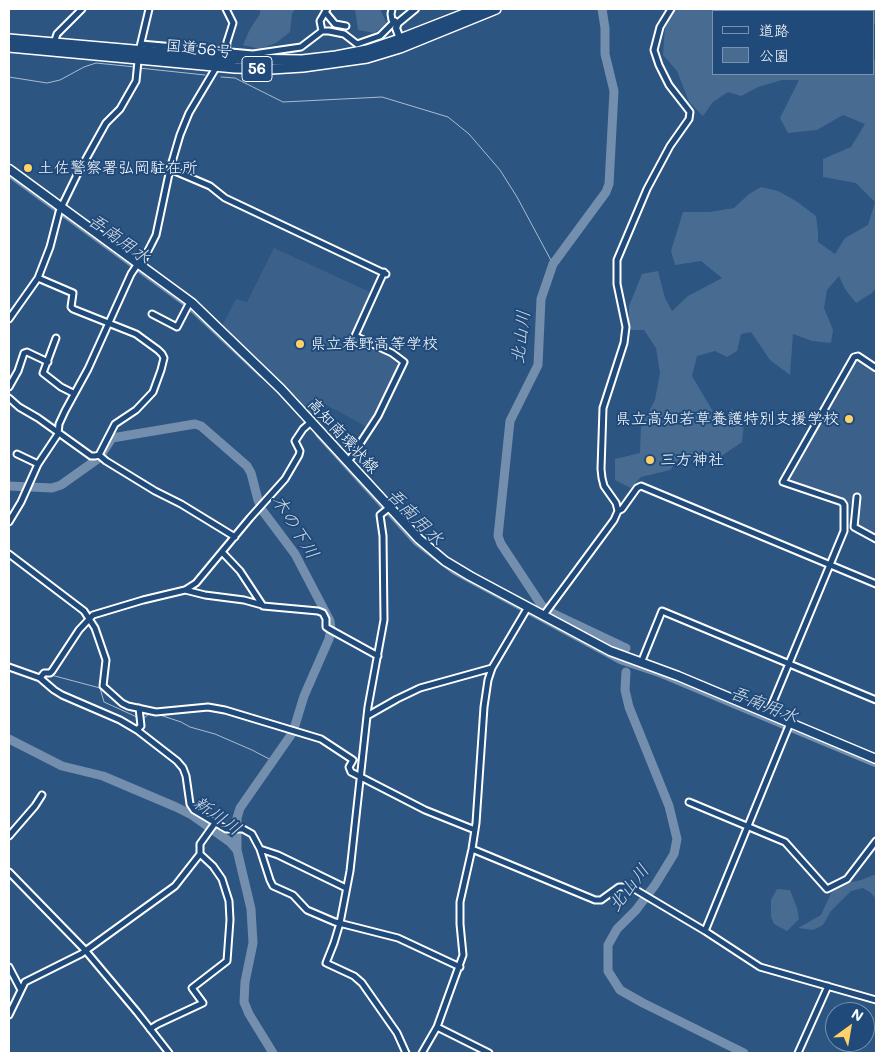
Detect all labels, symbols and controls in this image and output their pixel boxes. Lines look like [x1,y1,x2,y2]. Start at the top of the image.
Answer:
legend [712,10,875,75]
text: 道路 [759,20,789,40]
street label: 国道56号 [165,36,233,62]
text: 公園 [759,45,789,65]
road number: 56 [242,56,272,82]
place label: 土佐警察署弘岡駐在所 [38,158,198,178]
marker: 土佐警察署弘岡駐在所 [22,162,34,174]
water label: 吾南用水 [84,209,154,269]
water label: 北山川 [507,309,535,365]
place label: 県立春野高等学校 [310,334,438,354]
marker: 県立春野高等学校 [294,338,306,350]
street label: 高知南環状線 [303,394,383,478]
place label: 県立高知若草養護特別支援学校 [615,409,839,429]
marker: 県立高知若草養護特別支援学校 [843,413,855,425]
place label: 三方神社 [660,450,724,470]
marker: 三方神社 [644,454,656,466]
water label: 吾南用水 [382,484,448,550]
water label: 木の下川 [267,491,323,563]
water label: 吾南用水 [727,682,801,728]
water label: 新川川 [189,792,245,840]
water label: 北山川 [604,860,654,916]
north arrow [825,1002,875,1052]
text: N [848,1004,867,1026]

